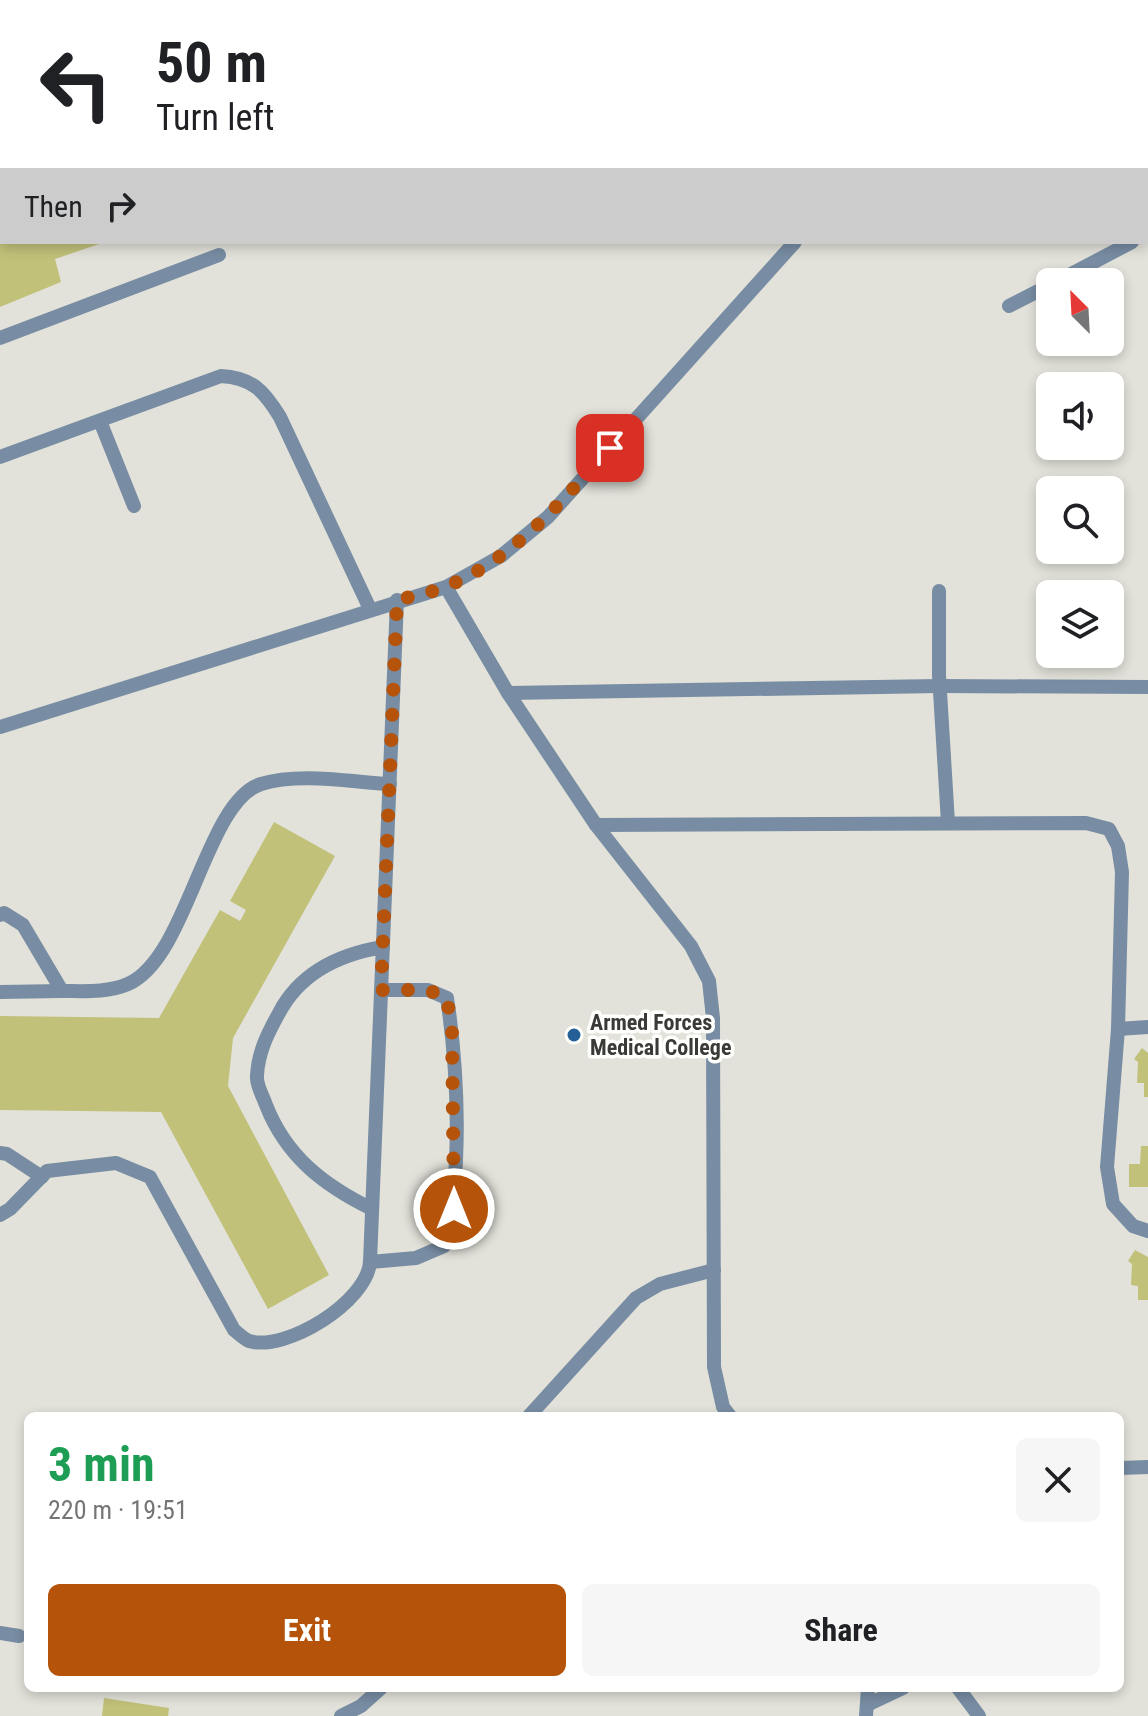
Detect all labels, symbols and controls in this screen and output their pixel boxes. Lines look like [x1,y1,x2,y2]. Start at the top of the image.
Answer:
text: 50 m [156,30,267,96]
icon: left [24,32,128,136]
text: Turn left [156,97,274,139]
icon: right [99,184,143,228]
text: Then [24,189,83,224]
north arrow [1036,268,1124,356]
map controls [1036,268,1124,668]
button: sound [1036,372,1124,460]
pin [576,414,644,482]
icon: arrive [588,426,632,470]
button: search [1036,476,1124,564]
button: layers [1036,580,1124,668]
place label: Armed Forces Medical College [590,1010,731,1060]
marker: Armed Forces Medical College [565,1026,583,1044]
position arrow [412,1167,496,1251]
text: 3 min [48,1436,155,1493]
button: close [1016,1438,1100,1522]
text: 220 m · 19:51 [48,1495,188,1525]
button: Exit [48,1584,566,1676]
button: Share [582,1584,1100,1676]

